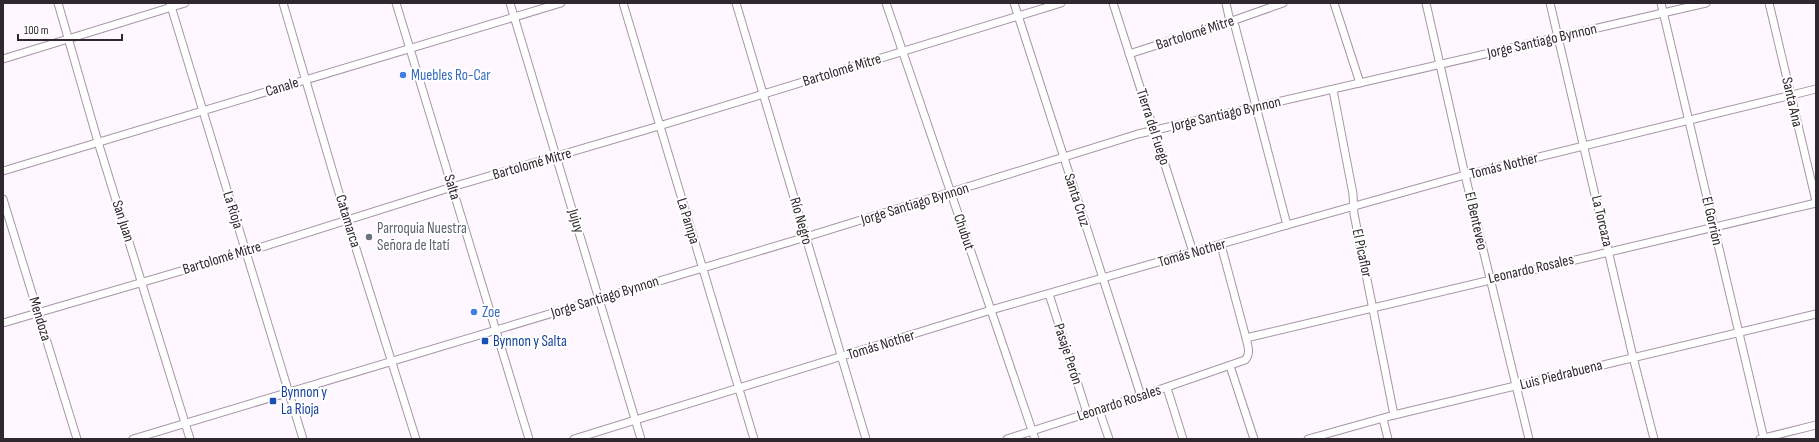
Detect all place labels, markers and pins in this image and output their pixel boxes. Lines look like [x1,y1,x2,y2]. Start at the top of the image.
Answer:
place label: Muebles Ro-Car [411,66,491,85]
marker: Muebles Ro-Car [398,70,408,80]
place label: Parroquia Nuestra Señora de Itatí [377,219,467,255]
marker: Parroquia Nuestra Señora de Itatí [364,232,374,242]
place label: Zoe [482,303,500,322]
marker: Zoe [469,307,479,317]
place label: Bynnon y Salta [493,332,567,351]
marker: Bynnon y Salta [480,336,490,346]
place label: Bynnon y La Rioja [281,383,327,419]
marker: Bynnon y La Rioja [268,396,278,406]

